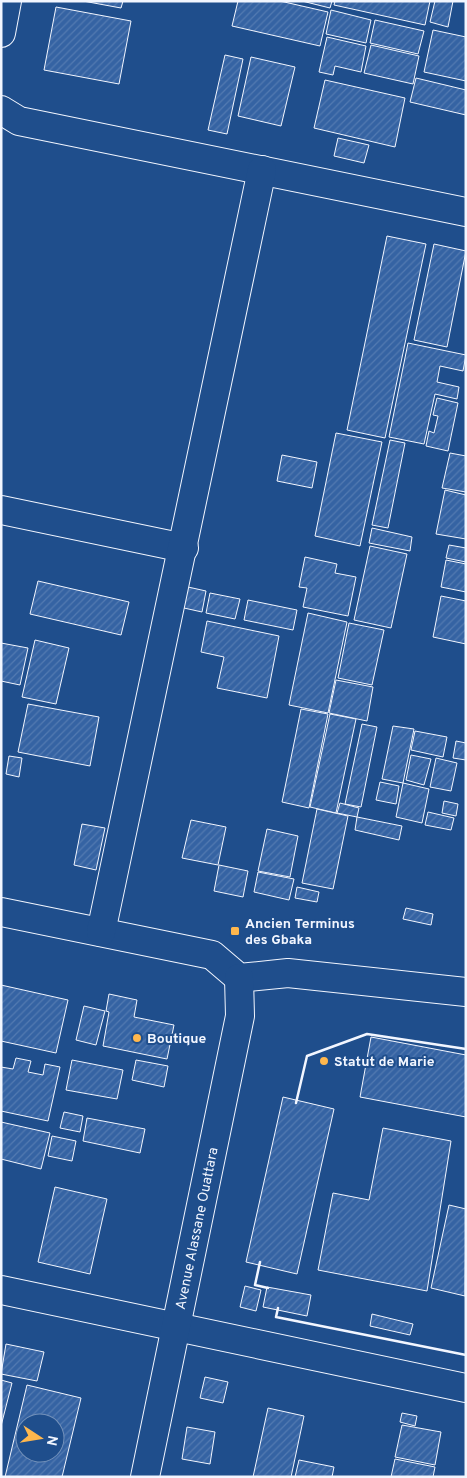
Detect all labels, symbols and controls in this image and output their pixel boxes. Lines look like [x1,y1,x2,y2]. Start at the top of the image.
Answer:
place label: Ancien Terminus des Gbaka [245,916,355,949]
marker: Ancien Terminus des Gbaka [229,925,241,937]
place label: Boutique [147,1031,206,1048]
marker: Boutique [131,1032,143,1044]
place label: Statut de Marie [334,1054,435,1071]
marker: Statut de Marie [318,1055,330,1067]
street label: Avenue Alassane Ouattara [173,1146,223,1311]
north arrow [15,1413,65,1463]
text: N [42,1434,61,1447]

